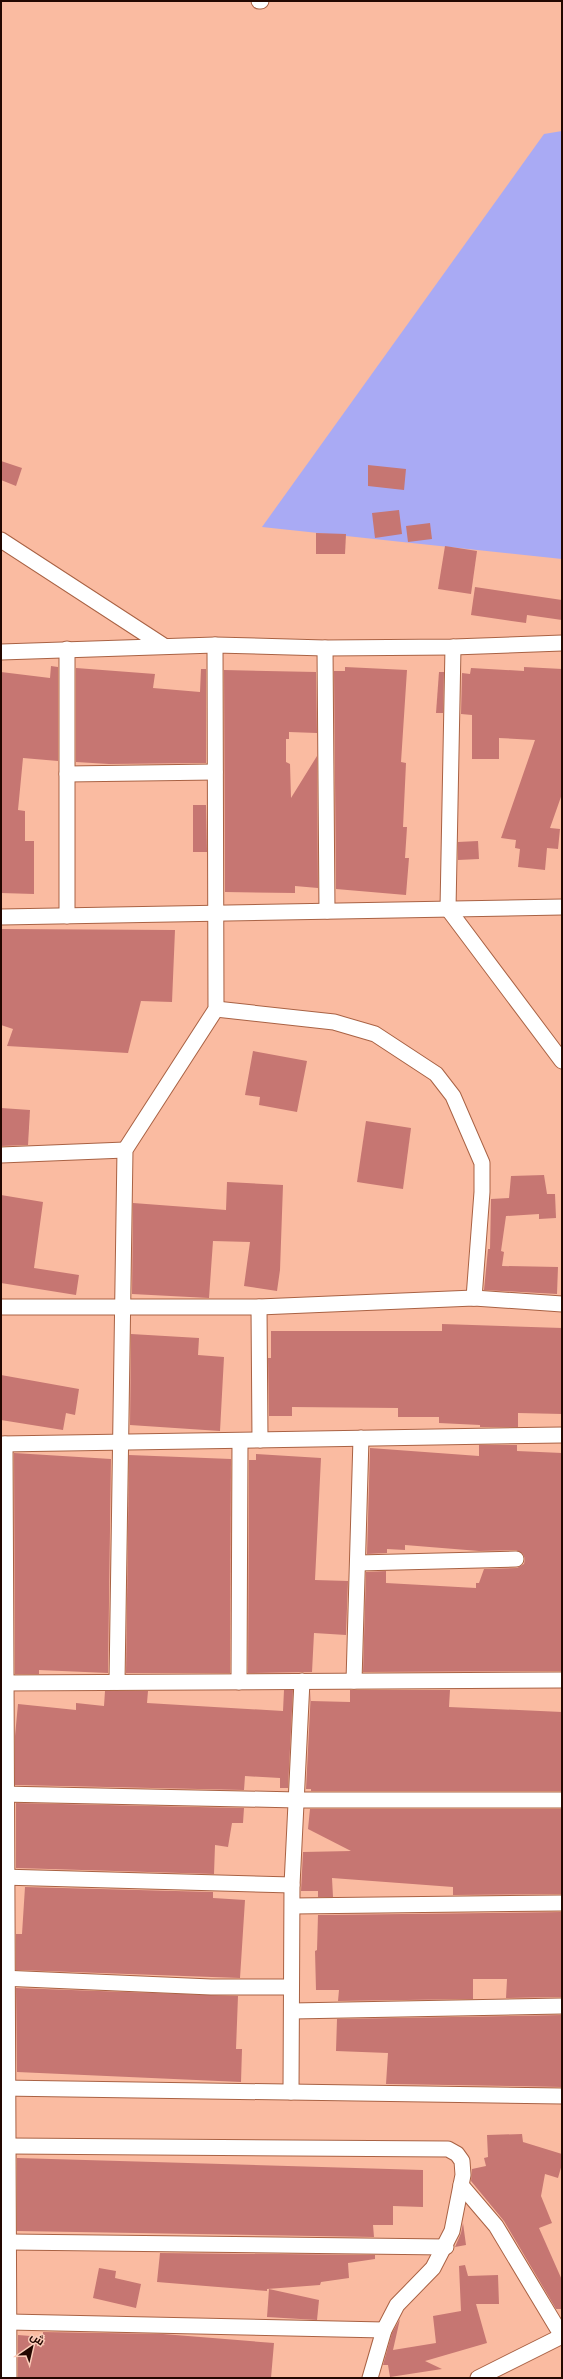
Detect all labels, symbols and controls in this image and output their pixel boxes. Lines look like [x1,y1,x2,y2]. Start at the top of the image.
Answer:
north arrow [12,2327,52,2367]
text: ش [28,2329,47,2348]

